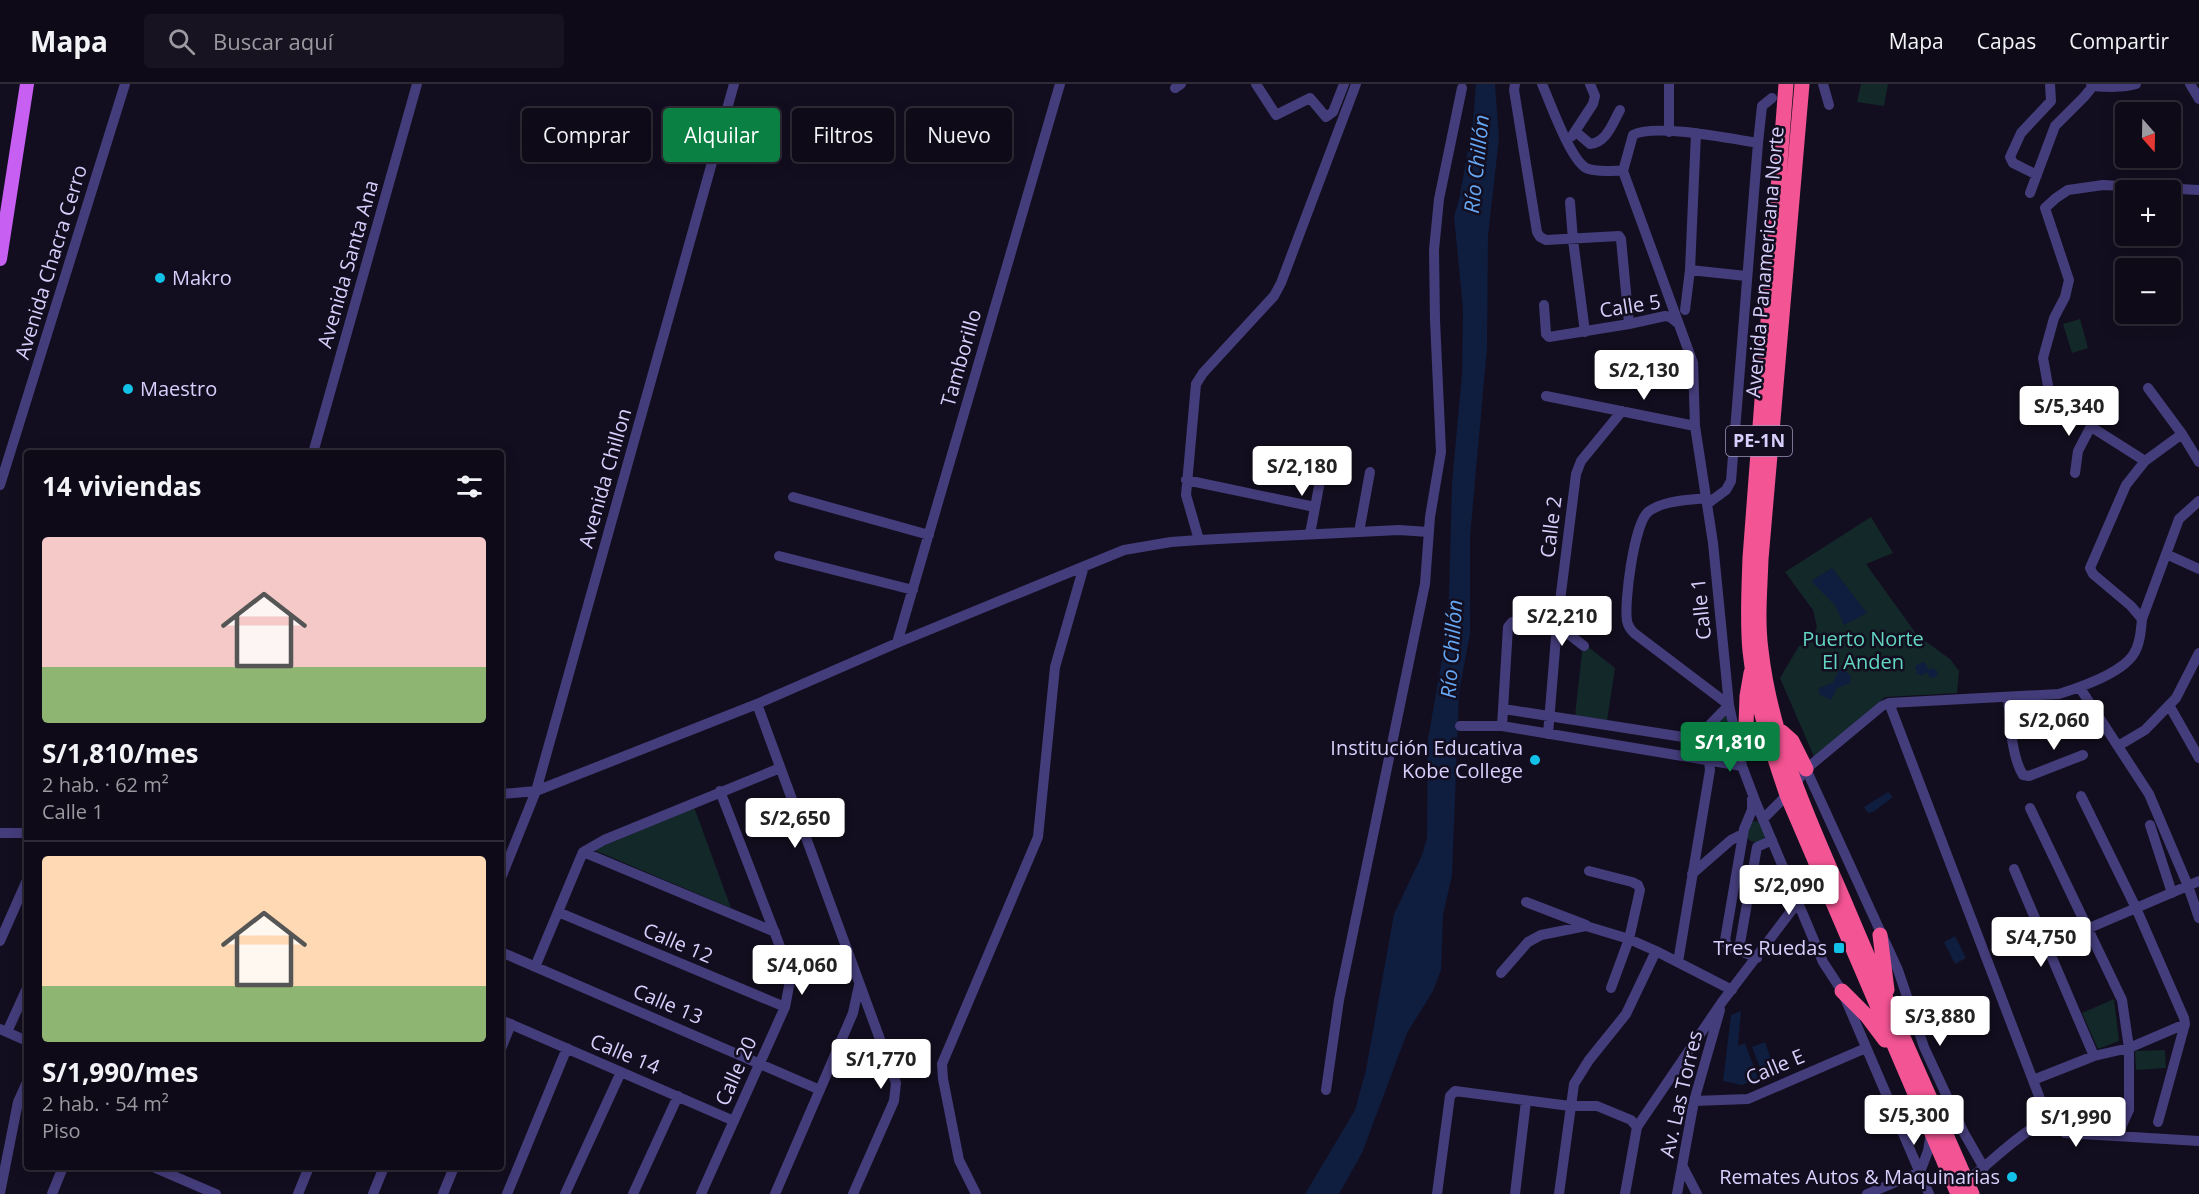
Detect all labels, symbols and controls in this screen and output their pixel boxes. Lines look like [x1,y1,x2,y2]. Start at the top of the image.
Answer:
search box [144,14,564,68]
text: Mapa [30,22,108,60]
icon: search [165,25,198,58]
text: Buscar aquí [213,26,333,56]
text: Mapa [1889,27,1944,55]
text: Capas [1977,27,2036,55]
text: Compartir [2069,27,2169,55]
north arrow [2115,102,2181,168]
map controls [2115,102,2181,324]
chip: Comprar [522,108,651,162]
chip: Alquilar [663,108,780,162]
chip: Filtros [792,108,894,162]
chip: Nuevo [906,108,1012,162]
water label: Río Chillón [1457,113,1495,215]
street label: Avenida Panamericana Norte [1739,125,1790,399]
street label: Avenida Chacra Cerro [8,161,93,362]
street label: Avenida Santa Ana [311,177,384,351]
button: + [2115,180,2181,246]
button: − [2115,258,2181,324]
place label: Makro [172,264,232,291]
marker: Makro [153,271,167,285]
street label: Calle 5 [1597,287,1662,324]
street label: Tamborillo [934,306,987,410]
pin: S/2,130 [1589,350,1699,401]
text: S/2,130 [1609,356,1679,383]
place label: Maestro [140,375,217,402]
marker: Maestro [121,382,135,396]
pin: S/5,340 [2014,386,2124,437]
text: S/5,340 [2034,392,2104,419]
street label: Avenida Chillon [572,405,637,551]
road number: PE-1N [1726,426,1792,456]
pin: S/2,180 [1247,446,1357,497]
text: S/2,180 [1267,452,1337,479]
text: 14 viviendas [42,468,201,504]
icon: filters [453,470,486,503]
street label: Calle 2 [1533,495,1568,559]
icon: home [210,576,318,684]
street label: Calle 1 [1684,577,1717,641]
pin: S/2,210 [1507,596,1617,647]
water label: Río Chillón [1434,599,1468,699]
text: S/2,210 [1527,602,1597,629]
park label: Puerto Norte El Anden [1802,625,1924,675]
pin: S/2,060 [1999,700,2109,751]
text: S/2,060 [2019,706,2089,733]
pin: S/1,810 [1675,722,1785,773]
text: S/1,810 [1695,728,1765,755]
place label: Institución Educativa Kobe College [1330,734,1523,784]
text: S/1,810/mes [42,735,199,771]
marker: Institución Educativa Kobe College [1528,753,1542,767]
text: 2 hab. · 62 m² [42,771,169,798]
text: Calle 1 [42,798,104,825]
pin: S/2,650 [740,798,850,849]
text: S/2,650 [760,804,830,831]
pin: S/2,090 [1734,865,1844,916]
text: S/2,090 [1754,871,1824,898]
icon: home [210,895,318,1003]
street label: Calle 12 [639,916,717,969]
pin: S/4,750 [1986,917,2096,968]
text: S/4,750 [2006,923,2076,950]
place label: Tres Ruedas [1713,934,1827,961]
marker: Tres Ruedas [1832,941,1846,955]
pin: S/4,060 [747,945,857,996]
text: S/4,060 [767,951,837,978]
street label: Calle 13 [629,977,707,1030]
pin: S/3,880 [1885,996,1995,1047]
text: S/3,880 [1905,1002,1975,1029]
street label: Calle 14 [586,1027,665,1080]
street label: Av. Las Torres [1653,1028,1708,1160]
street label: Calle 20 [708,1032,763,1110]
pin: S/1,770 [826,1039,936,1090]
street label: Calle E [1741,1042,1808,1091]
text: S/1,770 [846,1045,916,1072]
text: S/1,990/mes [42,1054,199,1090]
text: 2 hab. · 54 m² [42,1090,169,1117]
pin: S/5,300 [1859,1095,1969,1146]
pin: S/1,990 [2021,1097,2131,1148]
text: S/5,300 [1879,1101,1949,1128]
text: S/1,990 [2041,1103,2111,1130]
text: Piso [42,1117,81,1144]
place label: Remates Autos & Maquinarias [1719,1163,2000,1190]
marker: Remates Autos & Maquinarias [2005,1170,2019,1184]

